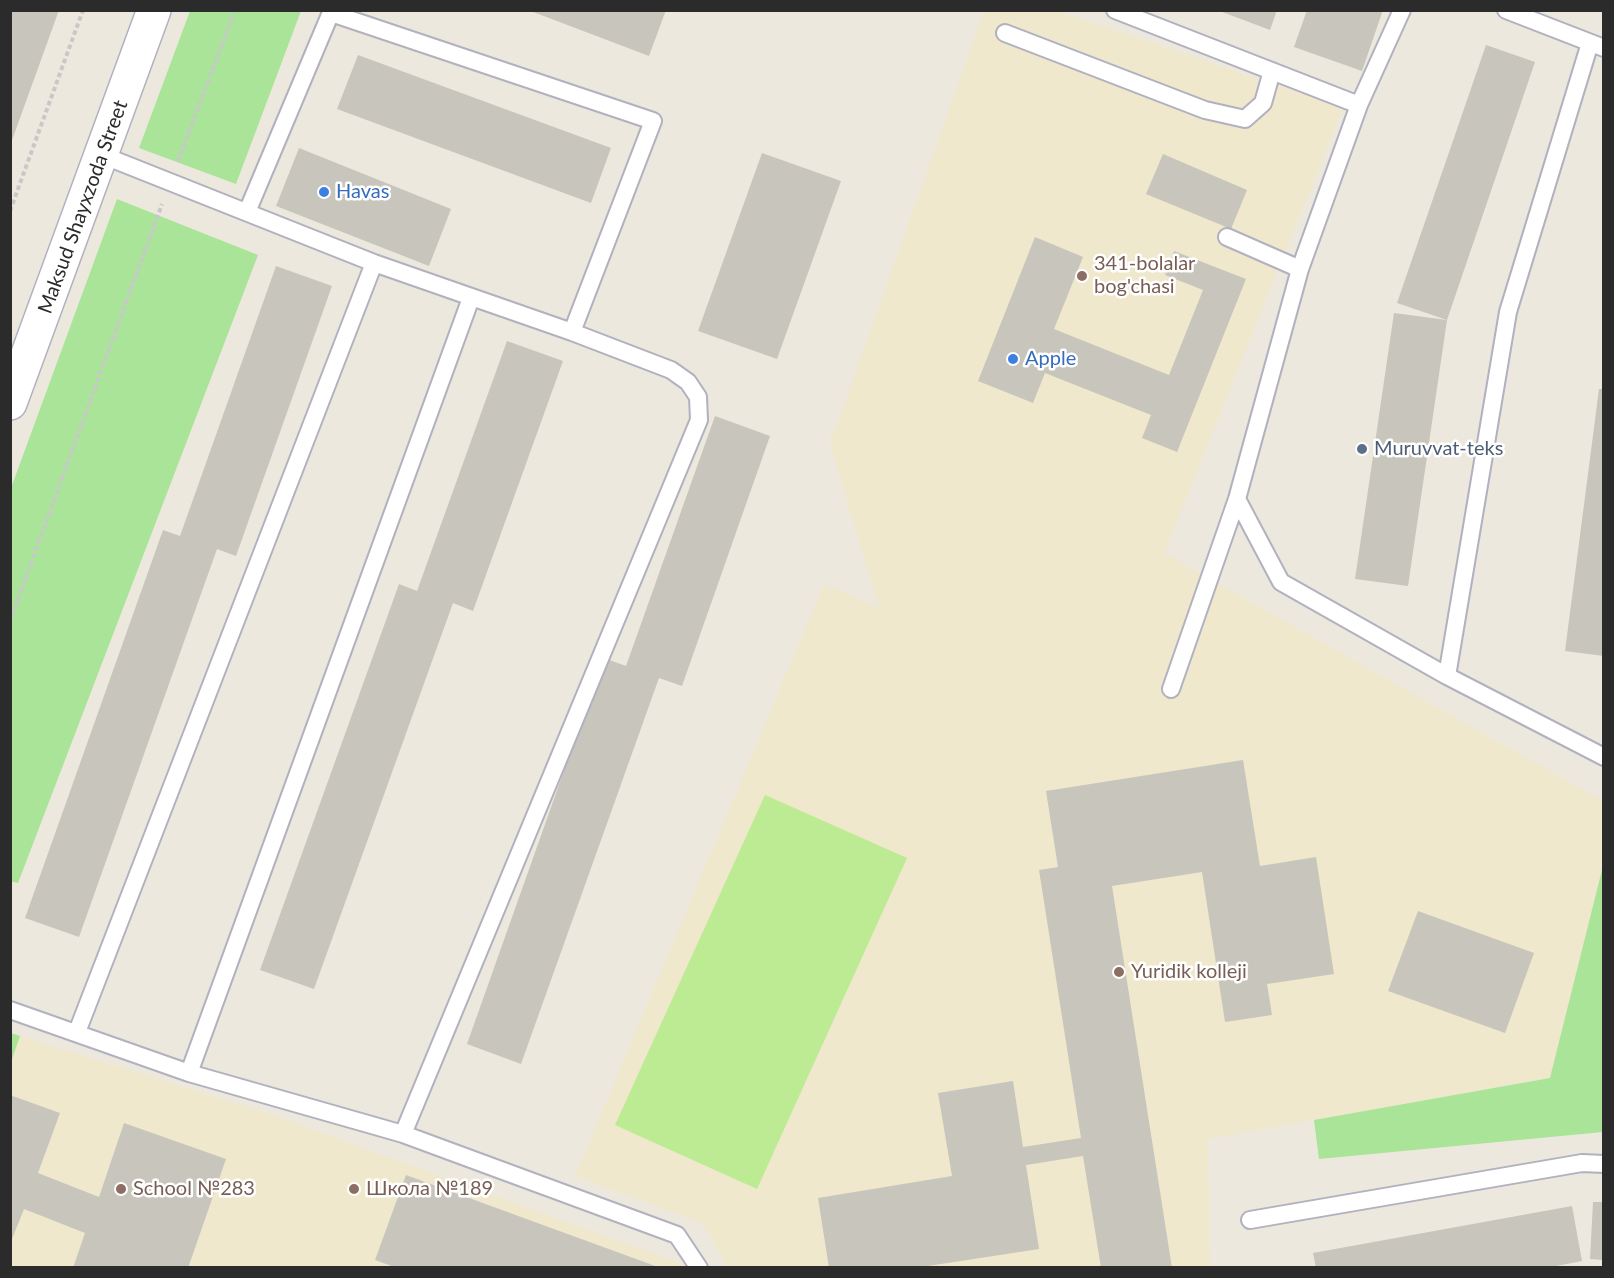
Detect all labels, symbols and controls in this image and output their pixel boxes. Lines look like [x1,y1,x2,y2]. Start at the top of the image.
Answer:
street label: Maksud Shayxzoda Street [33,97,133,317]
place label: Havas [336,180,389,204]
marker: Havas [317,185,331,199]
place label: 341-bolalar bog'chasi [1094,252,1195,299]
marker: 341-bolalar bog'chasi [1075,269,1089,283]
place label: Apple [1025,347,1076,371]
marker: Apple [1006,352,1020,366]
place label: Muruvvat-teks [1374,437,1503,461]
marker: Muruvvat-teks [1355,442,1369,456]
place label: Yuridik kolleji [1131,960,1247,984]
marker: Yuridik kolleji [1112,965,1126,979]
place label: School №283 [133,1177,255,1201]
place label: Школа №189 [366,1177,493,1201]
marker: School №283 [114,1182,128,1196]
marker: Школа №189 [347,1182,361,1196]

